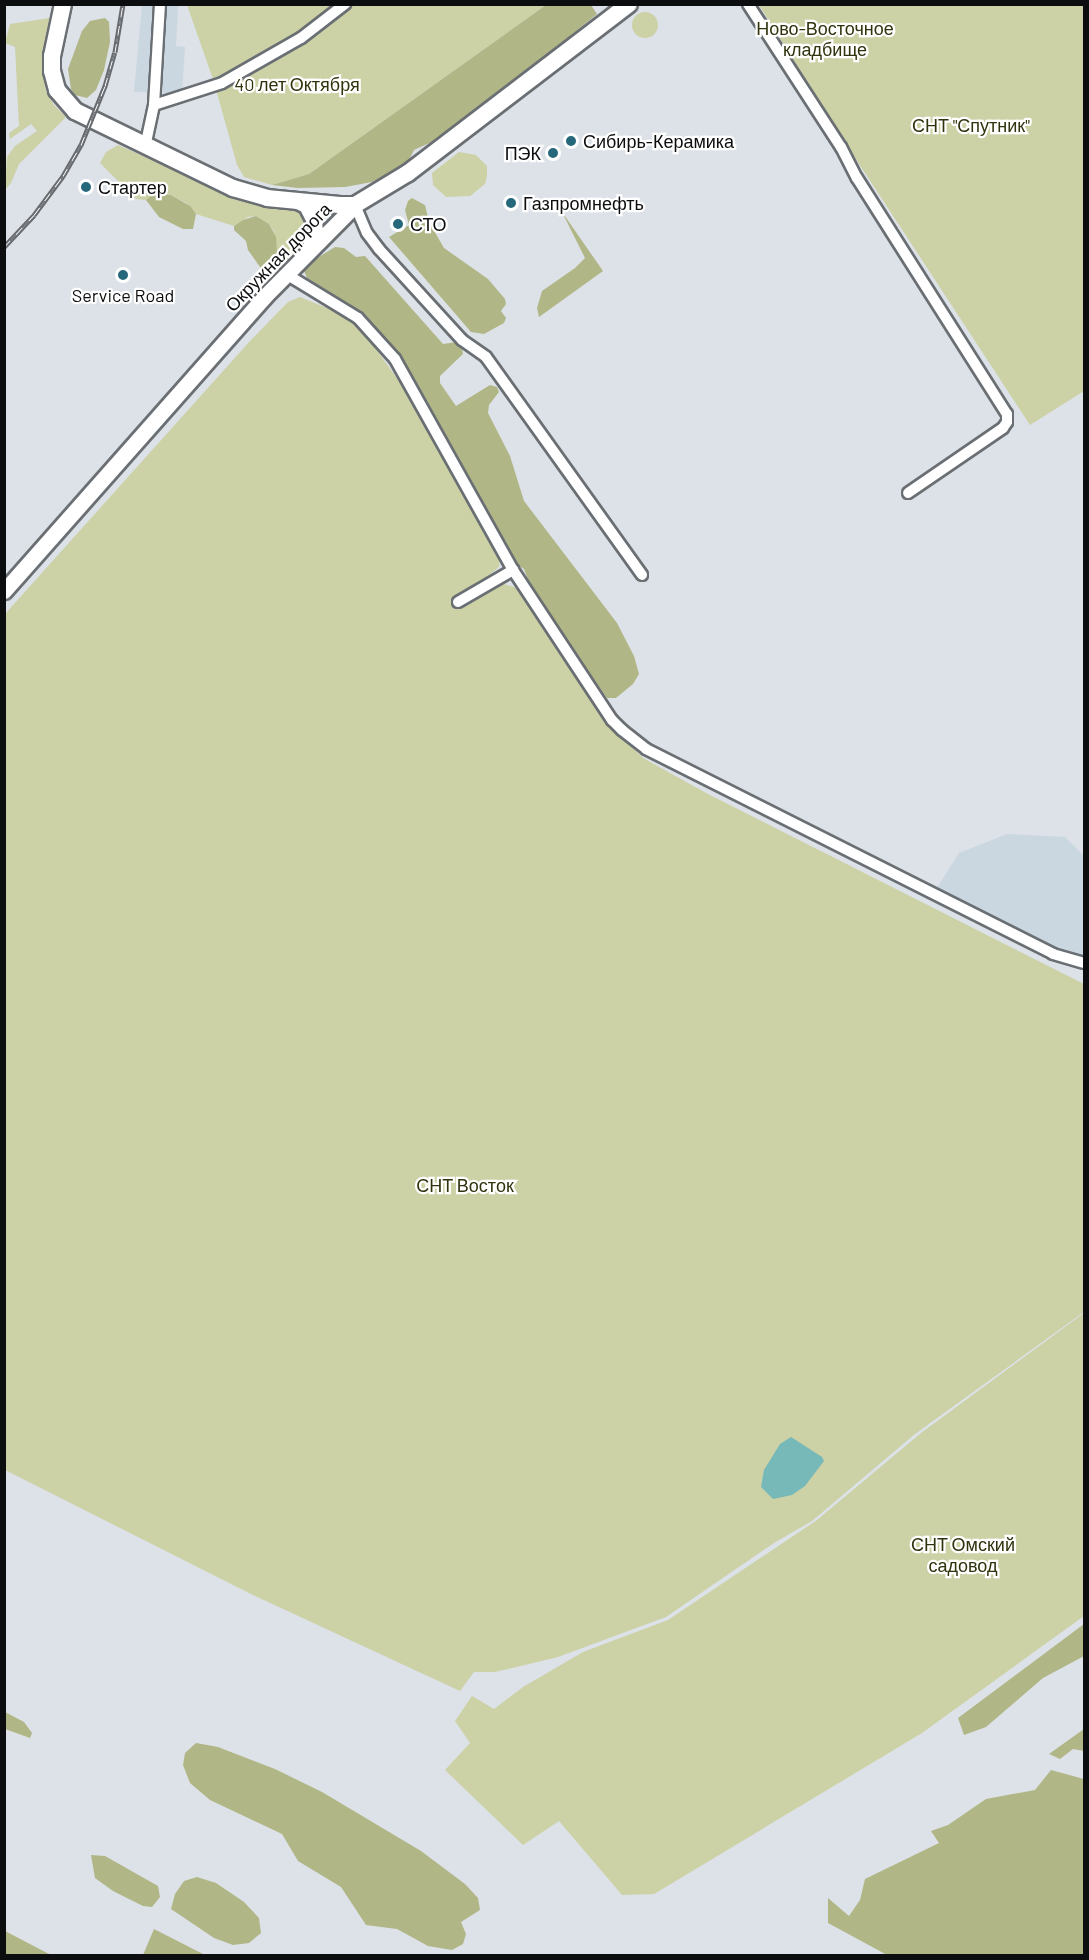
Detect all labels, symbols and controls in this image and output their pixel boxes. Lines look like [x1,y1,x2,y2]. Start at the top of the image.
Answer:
park label: Ново-Восточное кладбище [756,18,894,60]
park label: 40 лет Октября [234,73,360,95]
park label: СНТ "Спутник" [912,114,1030,136]
place label: Сибирь-Керамика [583,130,734,152]
marker: Сибирь-Керамика [564,134,578,148]
place label: ПЭК [505,142,541,164]
marker: ПЭК [546,146,560,160]
place label: Стартер [98,176,167,198]
marker: Стартер [79,180,93,194]
place label: Газпромнефть [523,192,644,214]
marker: Газпромнефть [504,196,518,210]
street label: Окружная дорога [221,198,335,316]
place label: СТО [410,213,447,235]
marker: СТО [391,217,405,231]
marker: Service Road [116,268,130,282]
place label: Service Road [72,284,174,306]
park label: СНТ Восток [416,1174,514,1196]
park label: СНТ Омский садовод [911,1534,1015,1576]

